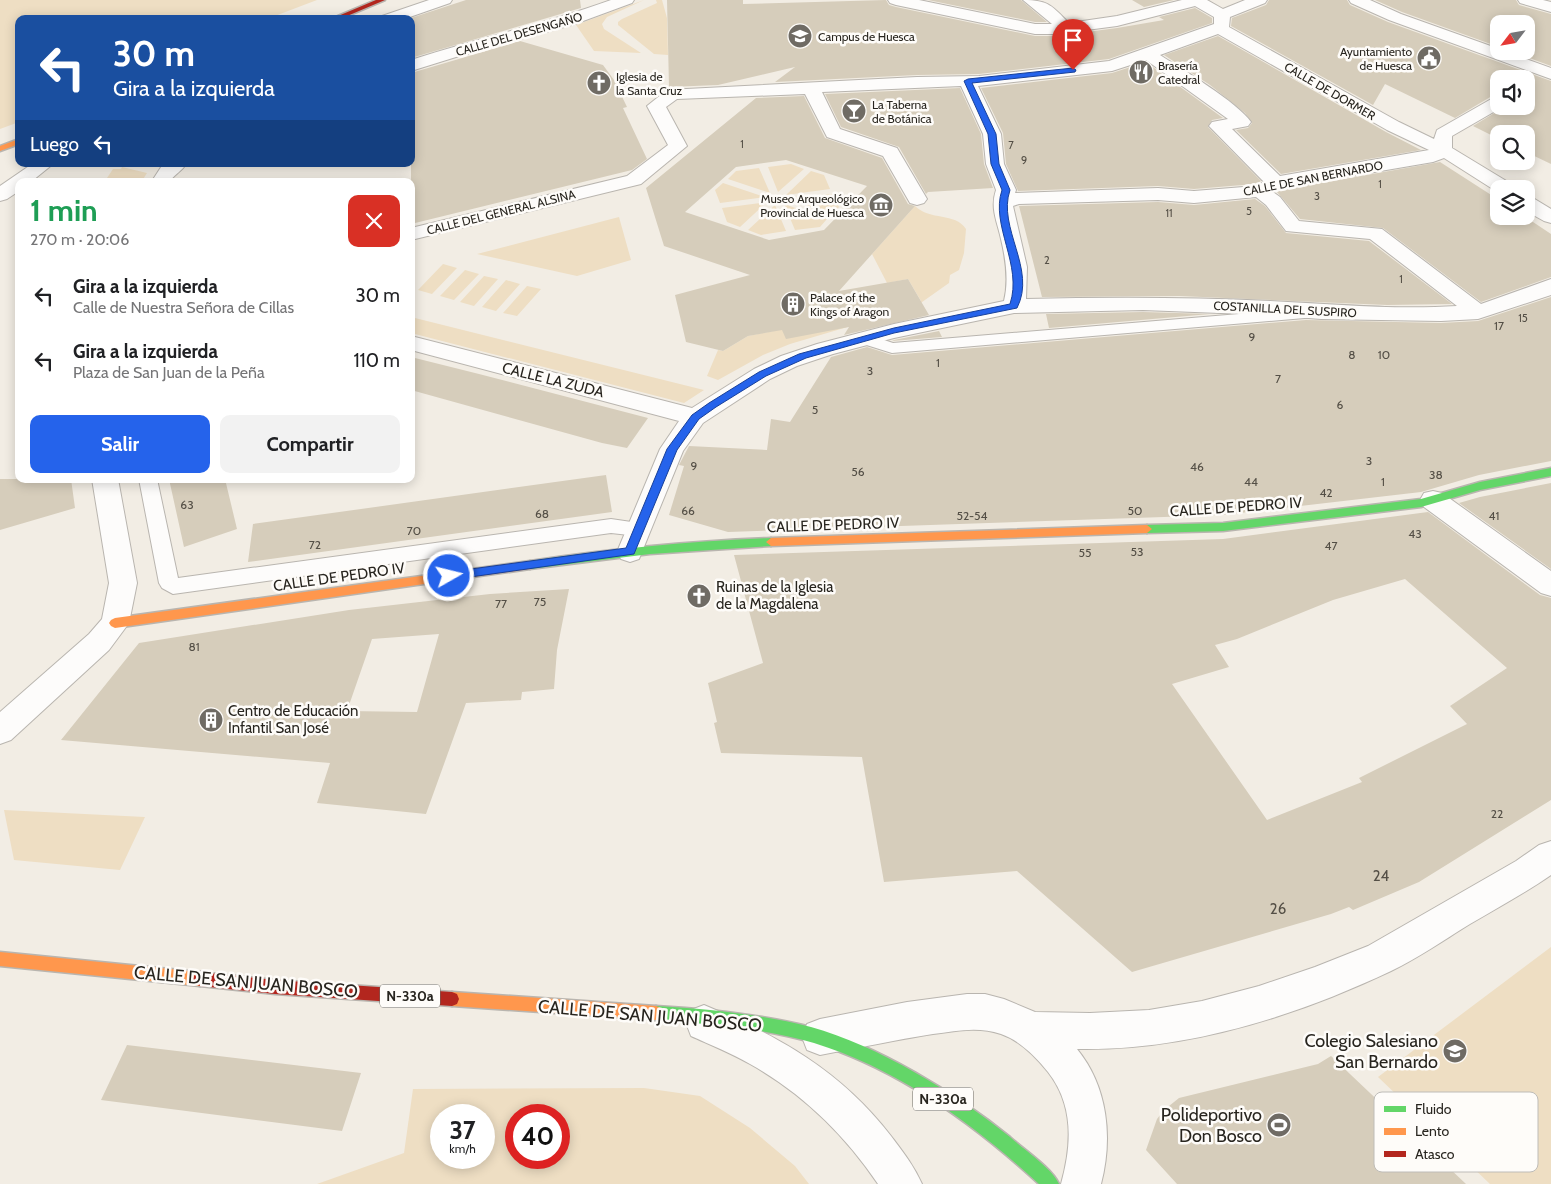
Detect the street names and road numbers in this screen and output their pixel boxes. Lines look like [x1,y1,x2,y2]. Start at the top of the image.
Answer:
street label: CALLE DEL DESENGAÑO [454,9,584,59]
street label: CALLE DE DORMER [1282,59,1379,124]
street label: CALLE DE SAN BERNARDO [1242,157,1384,199]
street label: CALLE DEL GENERAL ALSINA [425,186,577,238]
street label: COSTANILLA DEL SUSPIRO [1213,298,1357,320]
street label: CALLE LA ZUDA [500,359,607,402]
street label: CALLE DE PEDRO IV [1169,493,1304,521]
street label: CALLE DE PEDRO IV [766,514,900,536]
street label: CALLE DE PEDRO IV [272,559,407,595]
street label: CALLE DE SAN JUAN BOSCO [133,961,359,1003]
road number: N-330a [380,984,440,1008]
street label: CALLE DE SAN JUAN BOSCO [537,995,763,1037]
road number: N-330a [913,1088,973,1110]

